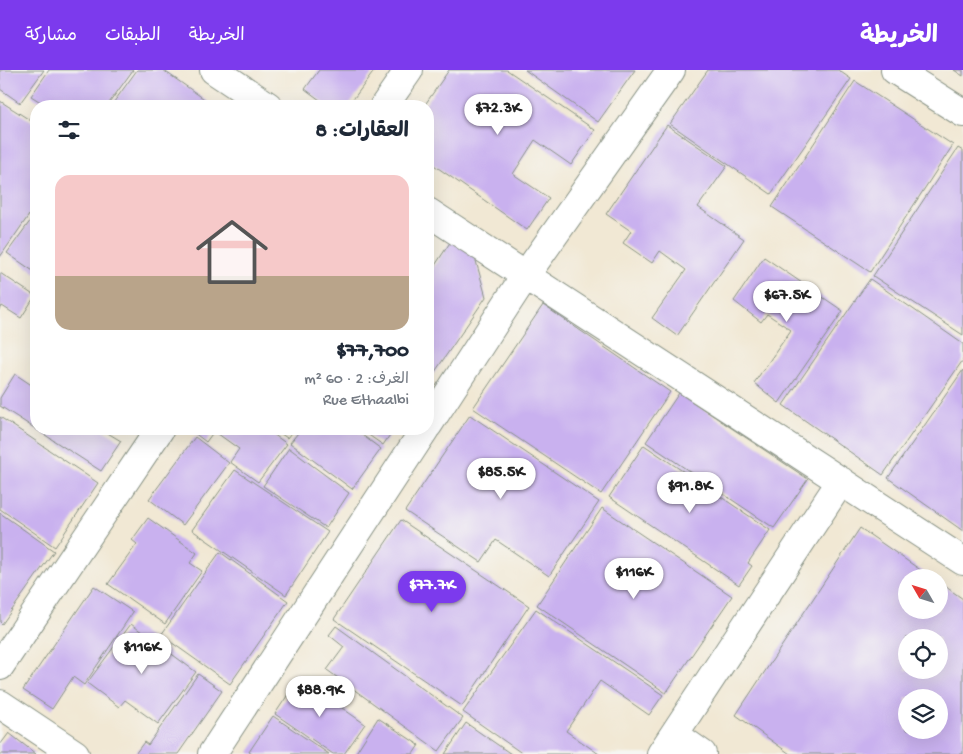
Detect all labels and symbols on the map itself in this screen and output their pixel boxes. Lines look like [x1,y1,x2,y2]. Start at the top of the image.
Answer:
pin: $72.3K [457,93,539,136]
pin: $67.5K [746,280,828,323]
pin: $85.5K [460,458,542,500]
pin: $91.8K [649,472,731,514]
pin: $116K [599,558,669,600]
north arrow [898,569,948,619]
pin: $77.7K [391,570,473,613]
pin: $116K [107,632,177,675]
pin: $88.9K [279,676,361,718]

